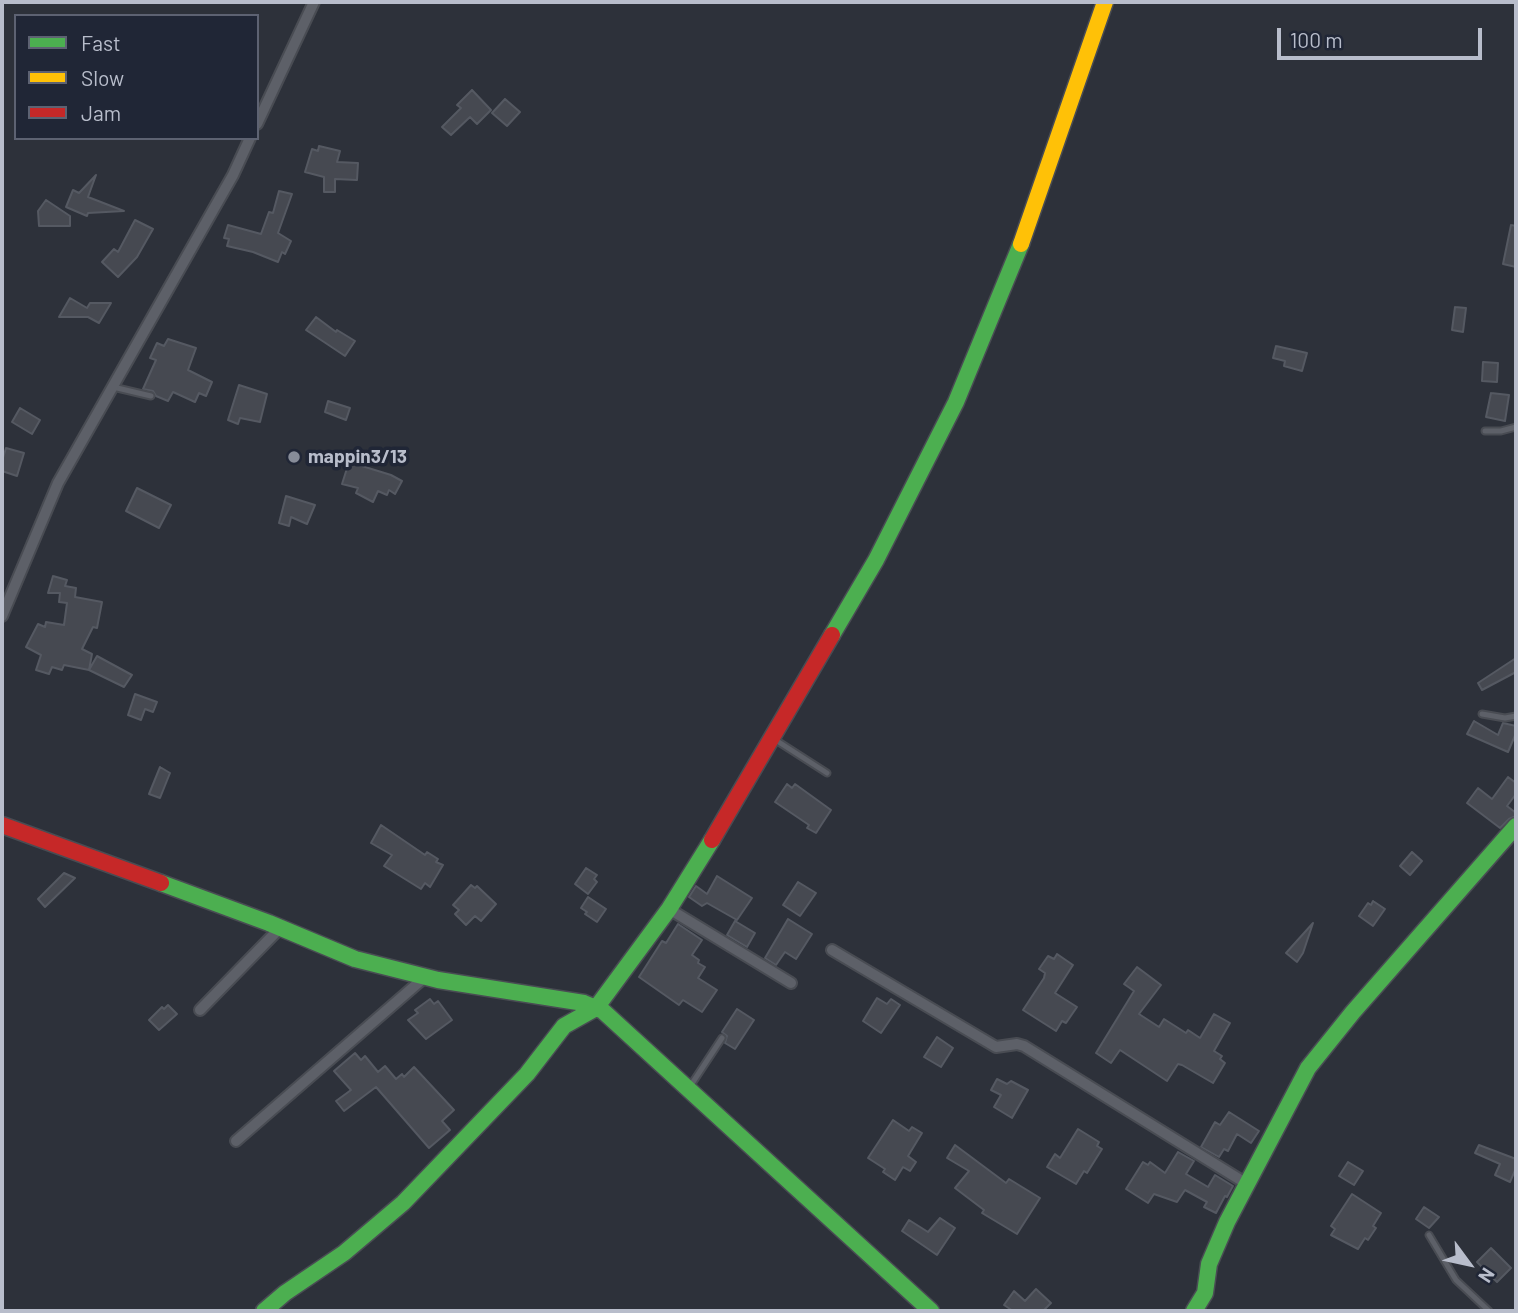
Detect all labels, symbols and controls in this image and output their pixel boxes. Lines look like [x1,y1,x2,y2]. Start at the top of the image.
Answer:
legend [14,14,259,140]
scale bar [1280,14,1485,58]
text: 100 m [1290,27,1343,52]
text: Fast [81,30,121,55]
text: Slow [81,65,124,90]
text: Jam [81,100,121,125]
place label: mappin3/13 [308,446,407,468]
marker: mappin3/13 [286,449,302,465]
north arrow [1434,1229,1504,1299]
text: N [1474,1264,1500,1287]

